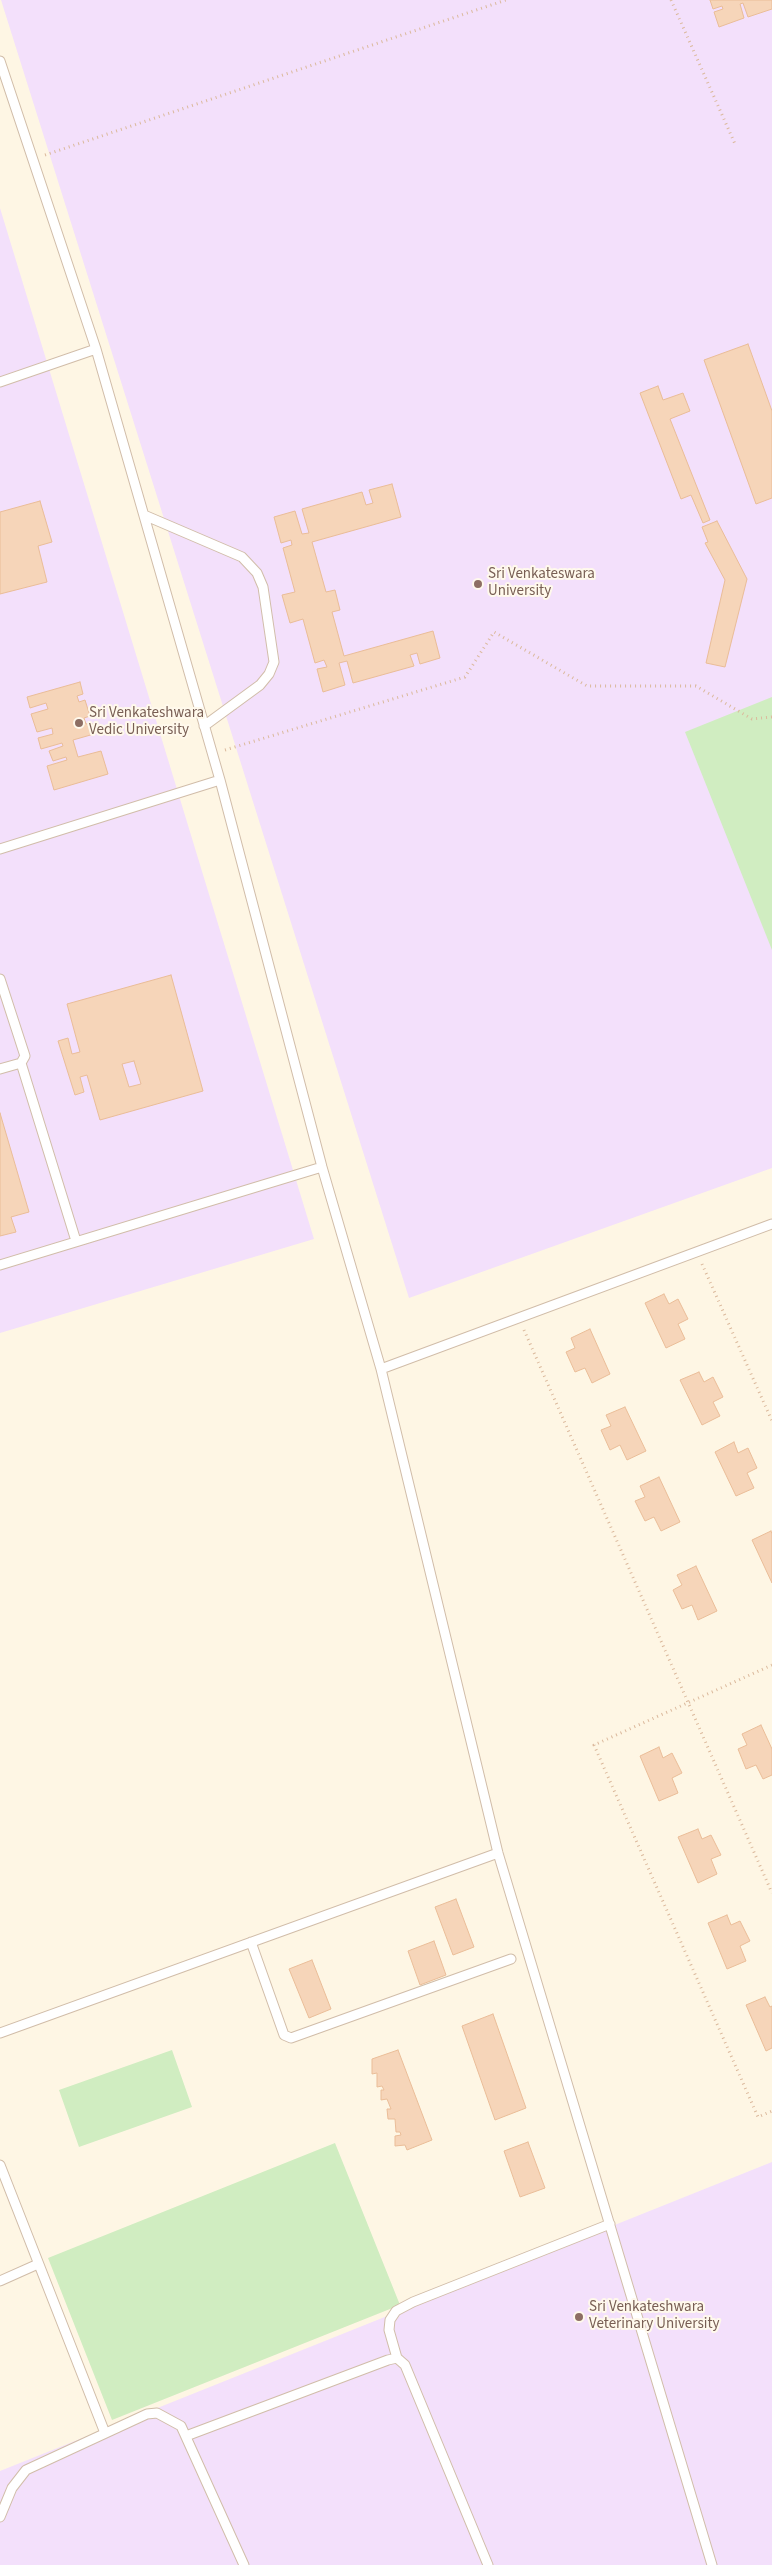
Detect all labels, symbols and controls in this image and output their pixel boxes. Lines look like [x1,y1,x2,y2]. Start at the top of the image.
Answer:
place label: Sri Venkateswara University [488,566,595,601]
marker: Sri Venkateswara University [472,578,484,590]
place label: Sri Venkateshwara Vedic University [89,705,204,740]
marker: Sri Venkateshwara Vedic University [73,717,85,729]
place label: Sri Venkateshwara Veterinary University [589,2299,720,2334]
marker: Sri Venkateshwara Veterinary University [573,2311,585,2323]

